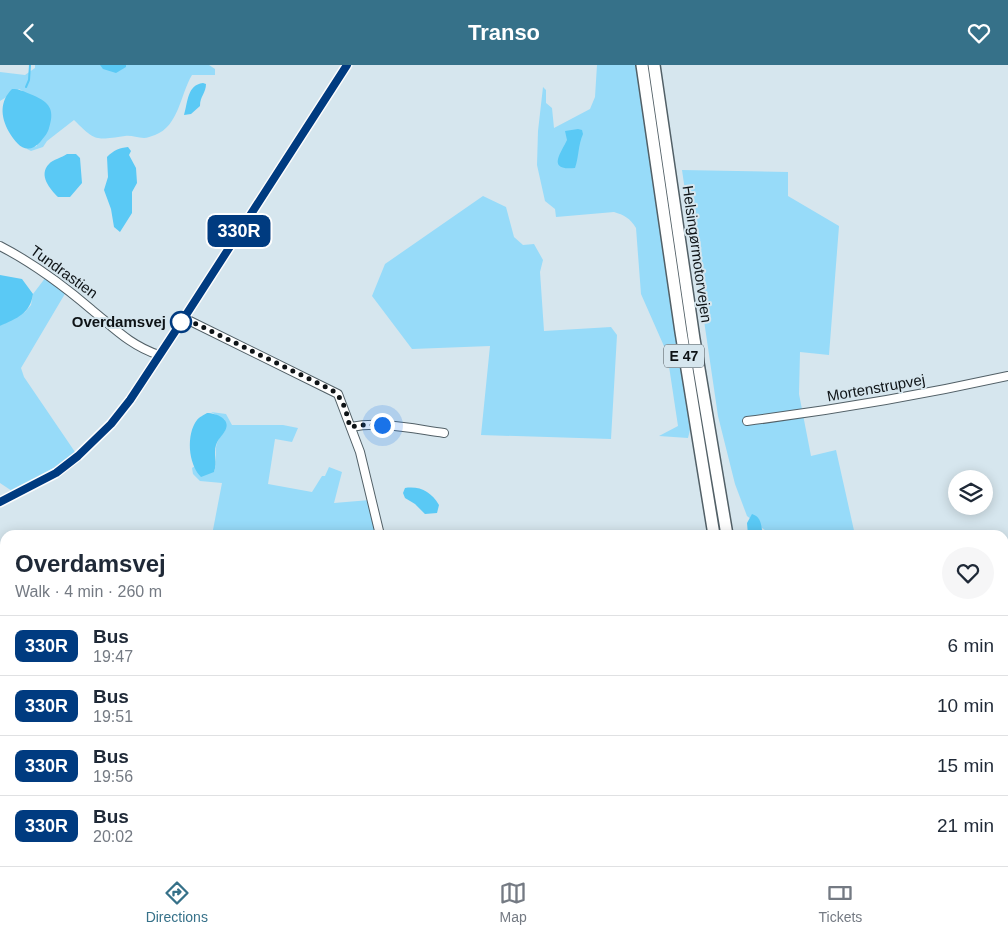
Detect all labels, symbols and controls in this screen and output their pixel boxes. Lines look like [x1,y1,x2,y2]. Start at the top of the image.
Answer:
icon: back [15,19,43,47]
icon: heart [965,19,993,47]
text: Transo [468,20,540,45]
street label: Helsingørmotorvejen [679,184,716,324]
line badge: 330R [204,215,274,247]
text: 330R [217,221,261,241]
street label: Tundrastien [27,242,101,302]
marker: Overdamsvej [170,311,192,333]
place label: Overdamsvej [72,313,166,330]
road number: E 47 [664,345,704,367]
street label: Mortenstrupvej [826,371,926,404]
your location [370,413,395,438]
map controls [948,470,993,515]
button: layers [948,470,993,515]
button: heart [942,547,994,599]
text: Overdamsvej [15,550,166,577]
text: Walk · 4 min · 260 m [15,583,162,600]
text: Bus [93,626,129,647]
text: 6 min [948,635,994,656]
text: 330R [25,636,68,656]
text: 19:47 [93,648,133,665]
text: Bus [93,686,129,707]
text: 10 min [937,695,994,716]
text: 330R [25,696,68,716]
text: 19:51 [93,708,133,725]
text: Bus [93,746,129,767]
text: 15 min [937,755,994,776]
text: 330R [25,756,68,776]
text: 19:56 [93,768,133,785]
text: Bus [93,806,129,827]
text: 21 min [937,815,994,836]
text: 330R [25,816,68,836]
text: 20:02 [93,828,133,845]
tab: Directions [146,879,208,925]
tab: Map [499,879,527,925]
tab: Tickets [818,879,862,925]

